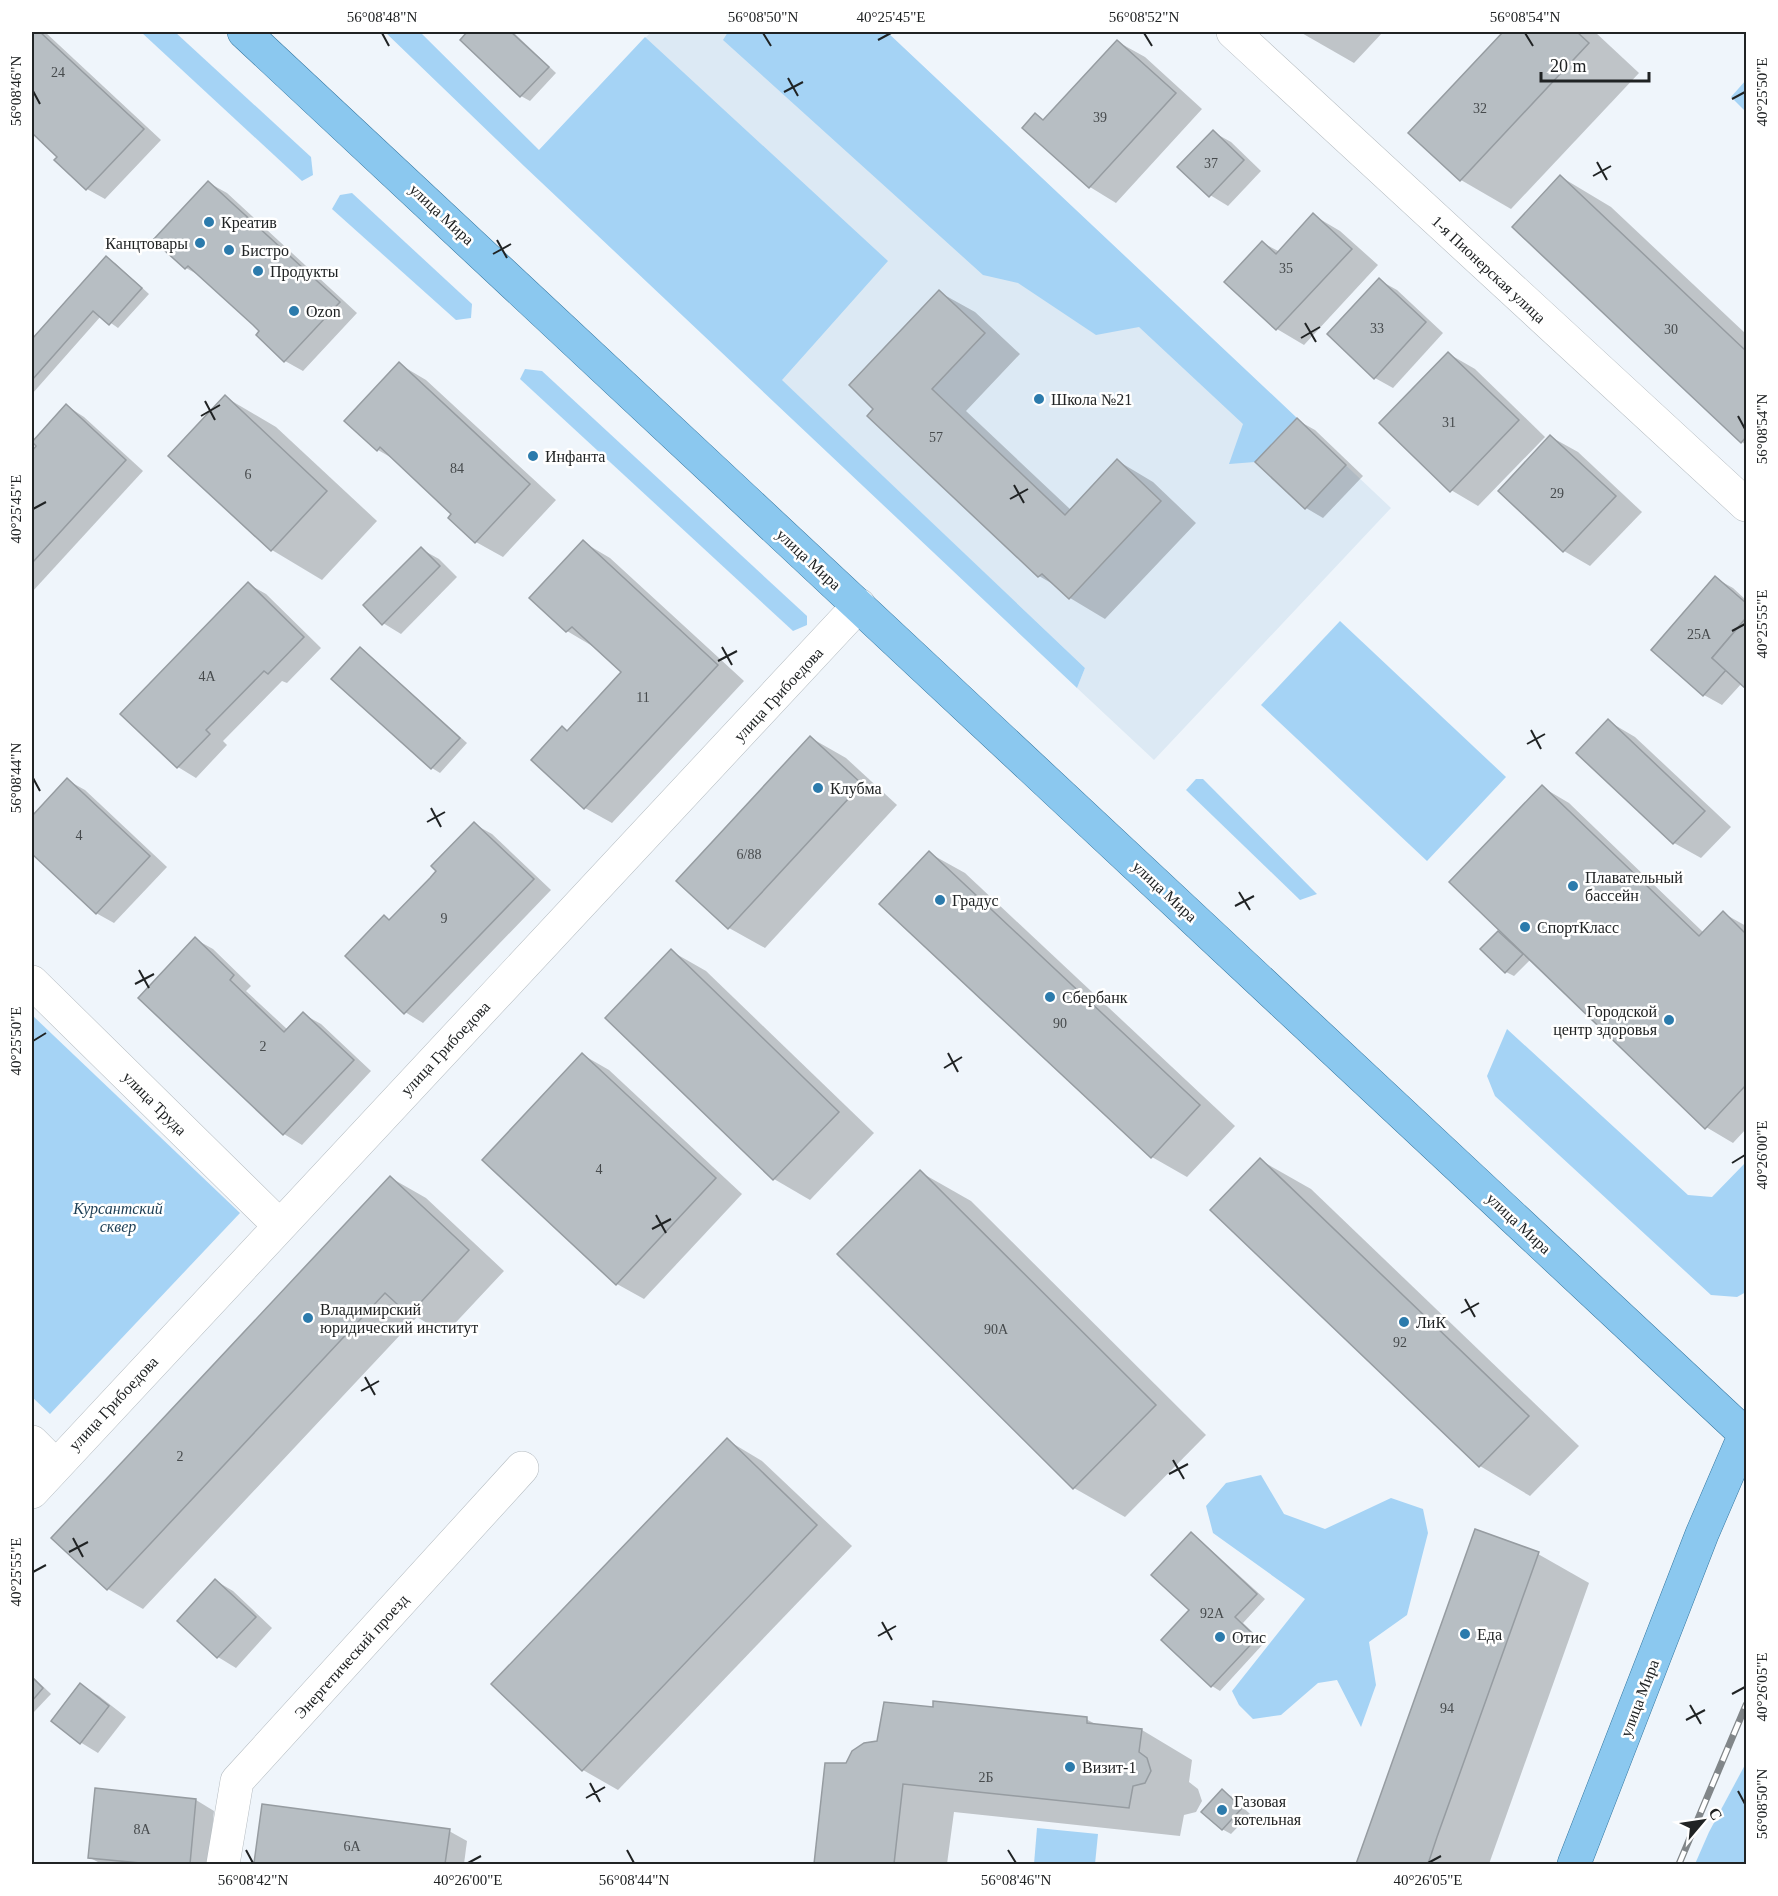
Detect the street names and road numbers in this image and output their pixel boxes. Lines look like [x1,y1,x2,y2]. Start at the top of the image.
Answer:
street label: улица Мира [405,180,477,249]
street label: 1-я Пионерская улица [1428,212,1549,327]
street label: улица Мира [772,525,844,594]
street label: улица Грибоедова [731,644,827,745]
street label: улица Мира [1128,857,1200,926]
street label: улица Грибоедова [398,998,494,1099]
street label: улица Труда [119,1068,190,1139]
street label: улица Мира [1482,1189,1554,1258]
street label: улица Грибоедова [66,1353,162,1454]
street label: Энергетический проезд [291,1591,412,1723]
street label: улица Мира [1617,1657,1663,1740]

